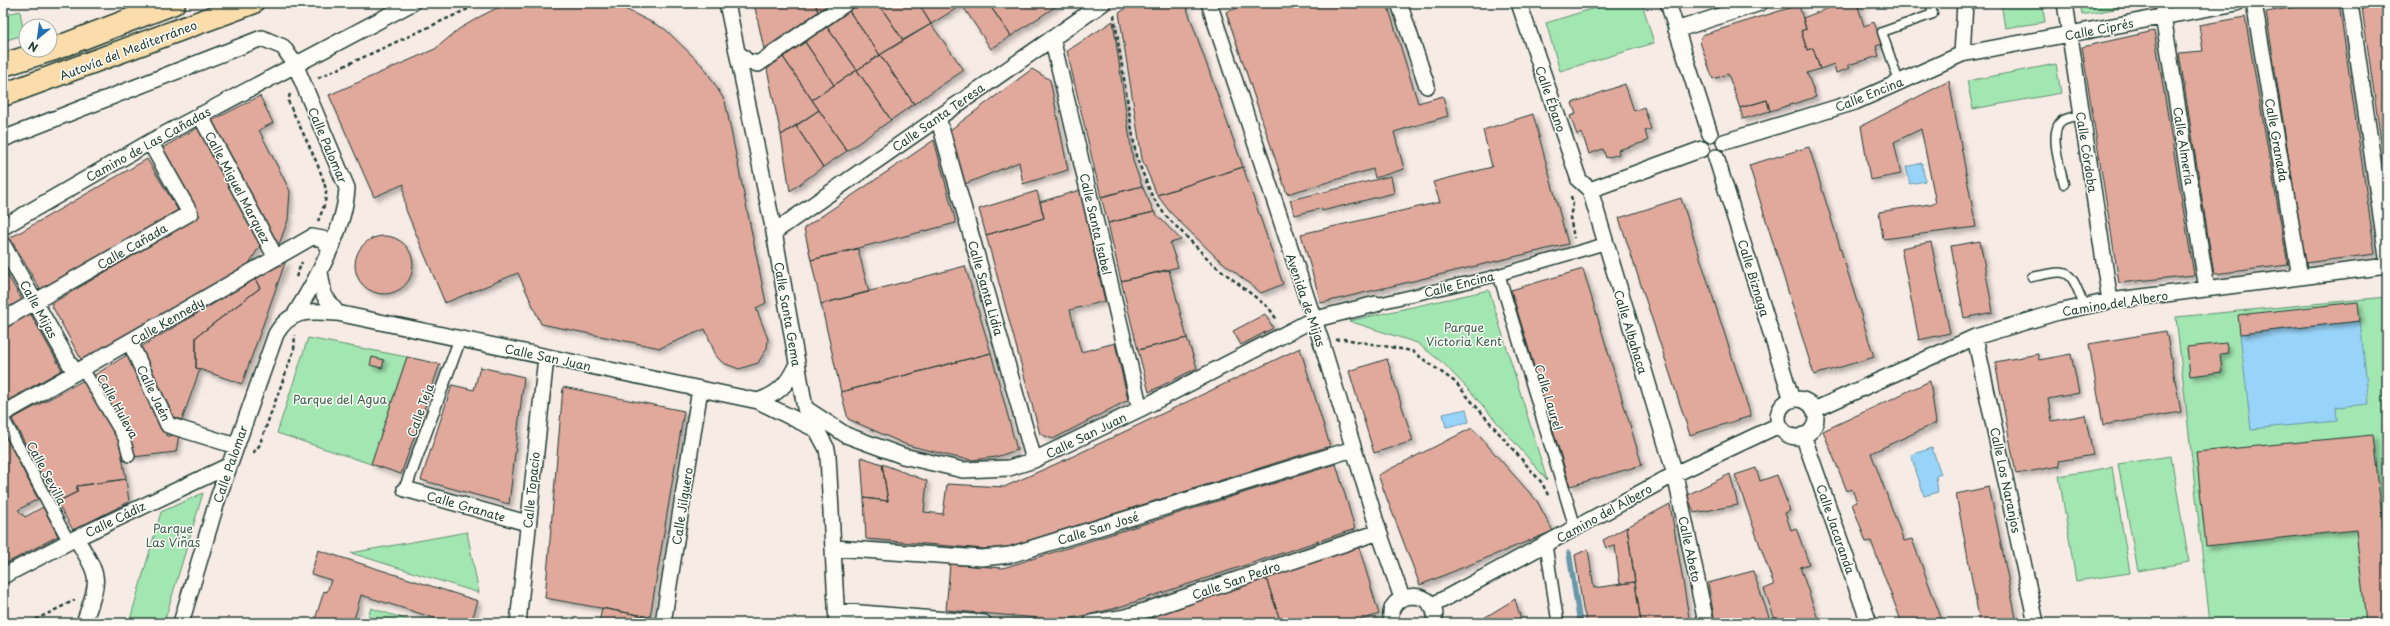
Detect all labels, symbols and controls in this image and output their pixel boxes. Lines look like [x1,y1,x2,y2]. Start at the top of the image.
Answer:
street label: Calle Ciprés [2063,13,2135,44]
street label: Autovía del Mediterráneo [57,15,200,85]
north arrow [18,18,58,58]
text: N [25,37,41,57]
street label: Calle Ébano [1531,64,1571,135]
street label: Calle Encina [1832,72,1906,116]
street label: Calle Santa Teresa [888,78,988,156]
street label: Calle Granada [2261,97,2293,184]
street label: Camino de Las Cañadas [82,102,214,186]
street label: Calle Palomar [304,104,352,186]
street label: Calle Almería [2169,106,2199,187]
street label: Calle Córdoba [2072,110,2102,194]
street label: Calle Miguel Marquez [201,128,275,246]
street label: Calle Santa Isabel [1076,171,1116,277]
street label: Calle Cañada [94,218,171,273]
street label: Calle Biznaga [1734,237,1774,319]
street label: Calle Santa Lidia [964,238,1008,338]
street label: Avenida de Mijas [1282,251,1331,350]
street label: Calle Santa Gema [770,261,806,368]
street label: Calle Encina [1422,266,1496,301]
street label: Calle Mijas [16,277,63,342]
street label: Camino del Albero [2061,286,2169,320]
street label: Calle Albahaca [1610,288,1652,377]
street label: Calle Kennedy [127,293,207,349]
park label: Parque Victoria Kent [1426,318,1502,350]
street label: Calle San Juan [503,339,593,375]
street label: Calle Jaén [133,362,175,424]
street label: Calle Laurel [1530,362,1568,432]
street label: Calle Huleva [93,370,144,442]
street label: Calle Teja [402,380,438,439]
park label: Parque del Agua [293,390,387,408]
street label: Calle San Juan [1043,408,1129,462]
street label: Calle Palomar [208,422,252,505]
street label: Calle Los Naranjos [1986,426,2026,535]
street label: Calle Sevilla [23,438,72,509]
street label: Calle Topacio [518,451,544,529]
street label: Calle Jilguero [667,466,697,546]
street label: Camino del Albero [1553,479,1655,547]
street label: Calle Jacaranda [1812,482,1860,577]
street label: Calle Granate [425,486,507,526]
street label: Calle Cádiz [82,497,148,541]
street label: Calle San José [1055,507,1141,549]
street label: Calle Abeto [1674,514,1706,584]
park label: Parque Las Viñas [146,519,201,551]
street label: Calle San Pedro [1190,556,1283,604]

